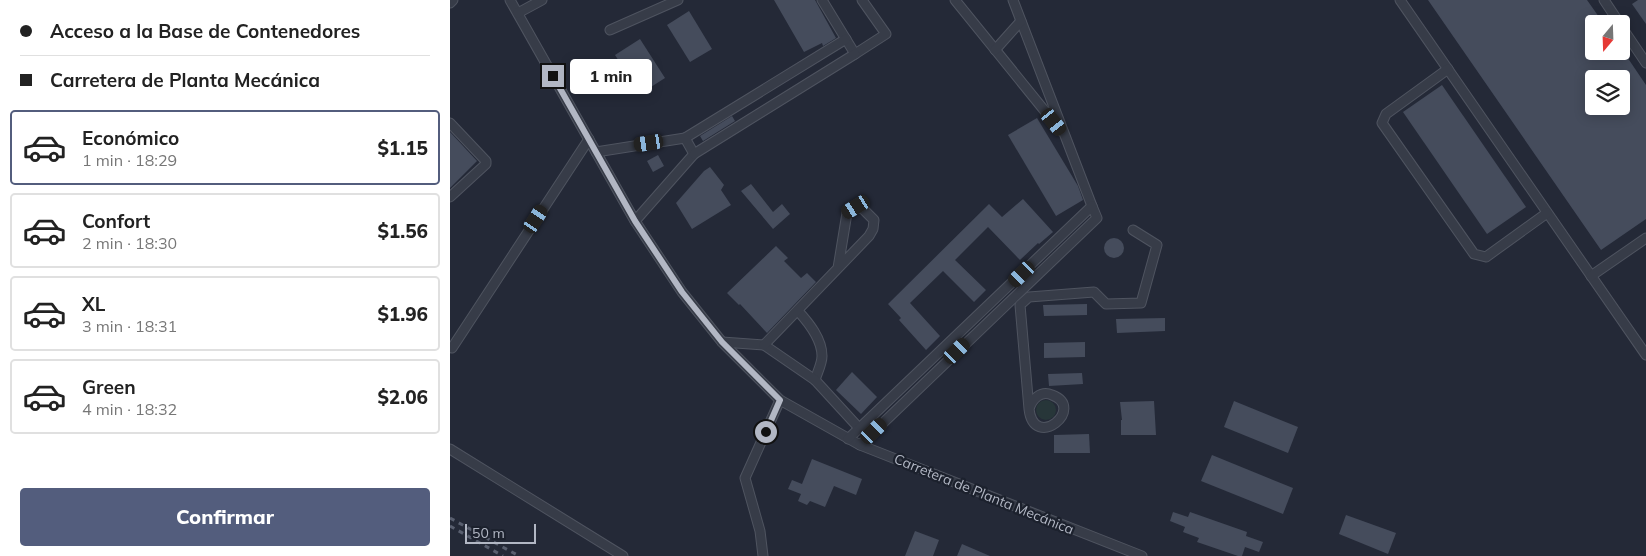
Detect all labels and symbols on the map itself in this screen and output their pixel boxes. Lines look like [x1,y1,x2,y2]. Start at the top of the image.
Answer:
north arrow [1585,15,1630,60]
callout: 1 min [570,58,653,94]
route end [542,65,564,87]
car [1038,106,1069,138]
car [633,133,664,153]
car [839,193,872,221]
car [521,202,550,236]
car [1005,258,1038,290]
car [941,335,973,367]
car [858,415,890,447]
route start [755,421,777,443]
street label: Carretera de Planta Mecánica [891,450,1077,538]
scale bar [465,521,536,544]

